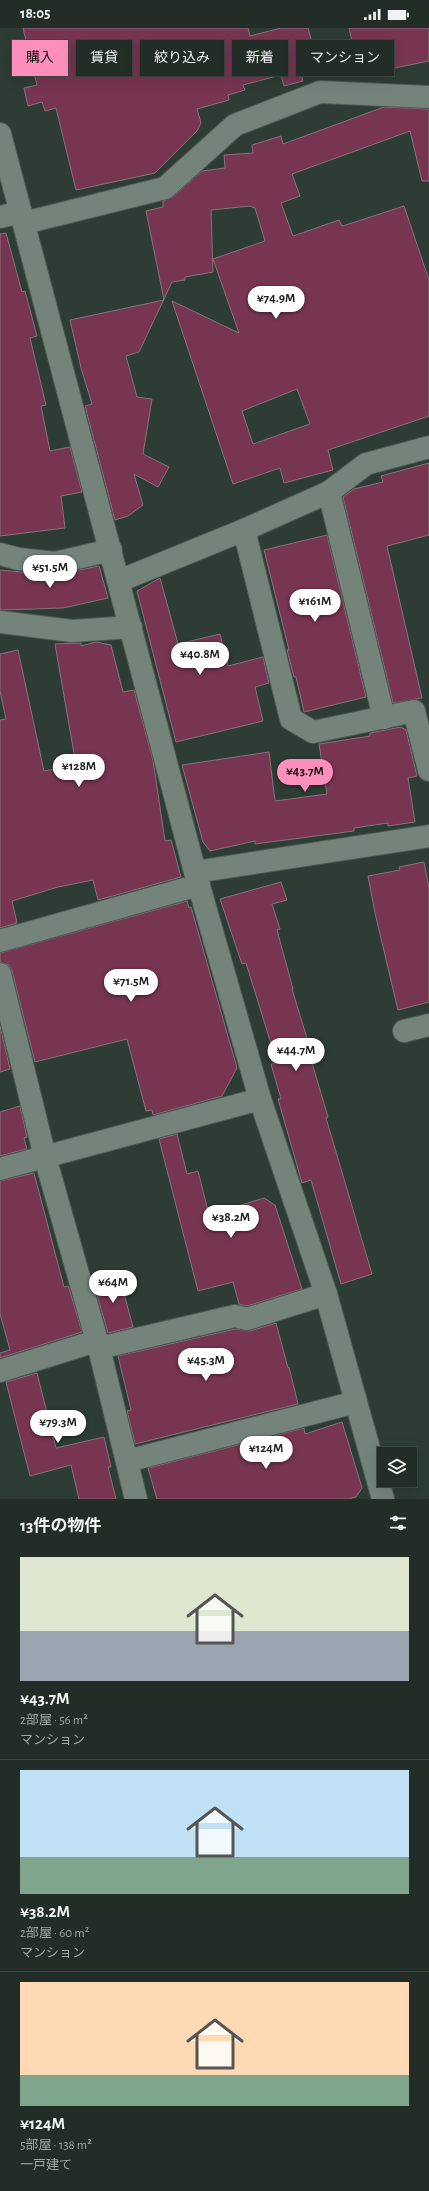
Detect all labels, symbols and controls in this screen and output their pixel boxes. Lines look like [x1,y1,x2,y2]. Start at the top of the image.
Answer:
text: 18:05 [20,6,51,21]
chip: 購入 [12,40,68,76]
chip: 賃貸 [76,40,132,76]
chip: 絞り込み [140,40,224,76]
chip: 新着 [232,40,288,76]
chip: マンション [296,40,394,76]
pin: ¥74.9M [243,286,309,320]
text: ¥74.9M [257,292,295,305]
pin: ¥51.5M [17,555,83,589]
text: ¥51.5M [32,561,68,574]
pin: ¥161M [287,589,343,623]
text: ¥161M [299,595,331,608]
pin: ¥40.8M [167,642,233,676]
text: ¥40.8M [180,648,220,661]
pin: ¥128M [51,754,107,788]
pin: ¥43.7M [272,759,338,793]
text: ¥128M [62,760,96,773]
text: ¥43.7M [286,765,324,778]
pin: ¥71.5M [98,969,164,1003]
text: ¥71.5M [113,975,149,988]
pin: ¥44.7M [263,1038,329,1072]
text: ¥44.7M [277,1044,315,1057]
pin: ¥38.2M [198,1205,264,1239]
text: ¥38.2M [212,1211,250,1224]
pin: ¥64M [89,1270,137,1304]
text: ¥64M [98,1276,128,1289]
pin: ¥45.3M [173,1348,239,1382]
text: ¥45.3M [187,1354,225,1367]
pin: ¥79.3M [25,1410,91,1444]
text: ¥79.3M [39,1416,77,1429]
pin: ¥124M [238,1436,294,1470]
text: ¥124M [249,1442,283,1455]
map controls [377,1447,417,1487]
button: layers [377,1447,417,1487]
icon: filters [387,1512,409,1534]
text: 13件の物件 [20,1517,101,1534]
icon: home [179,1583,251,1655]
text: ¥43.7M [20,1690,70,1707]
text: 2部屋 · 56 m² [20,1714,88,1727]
text: マンション [20,1734,85,1747]
icon: home [179,1796,251,1868]
text: ¥38.2M [20,1903,70,1920]
text: 2部屋 · 60 m² [20,1927,89,1940]
text: マンション [20,1947,85,1960]
icon: home [179,2008,251,2080]
text: ¥124M [20,2115,65,2132]
text: 5部屋 · 138 m² [20,2139,92,2152]
text: 一戸建て [20,2159,72,2172]

